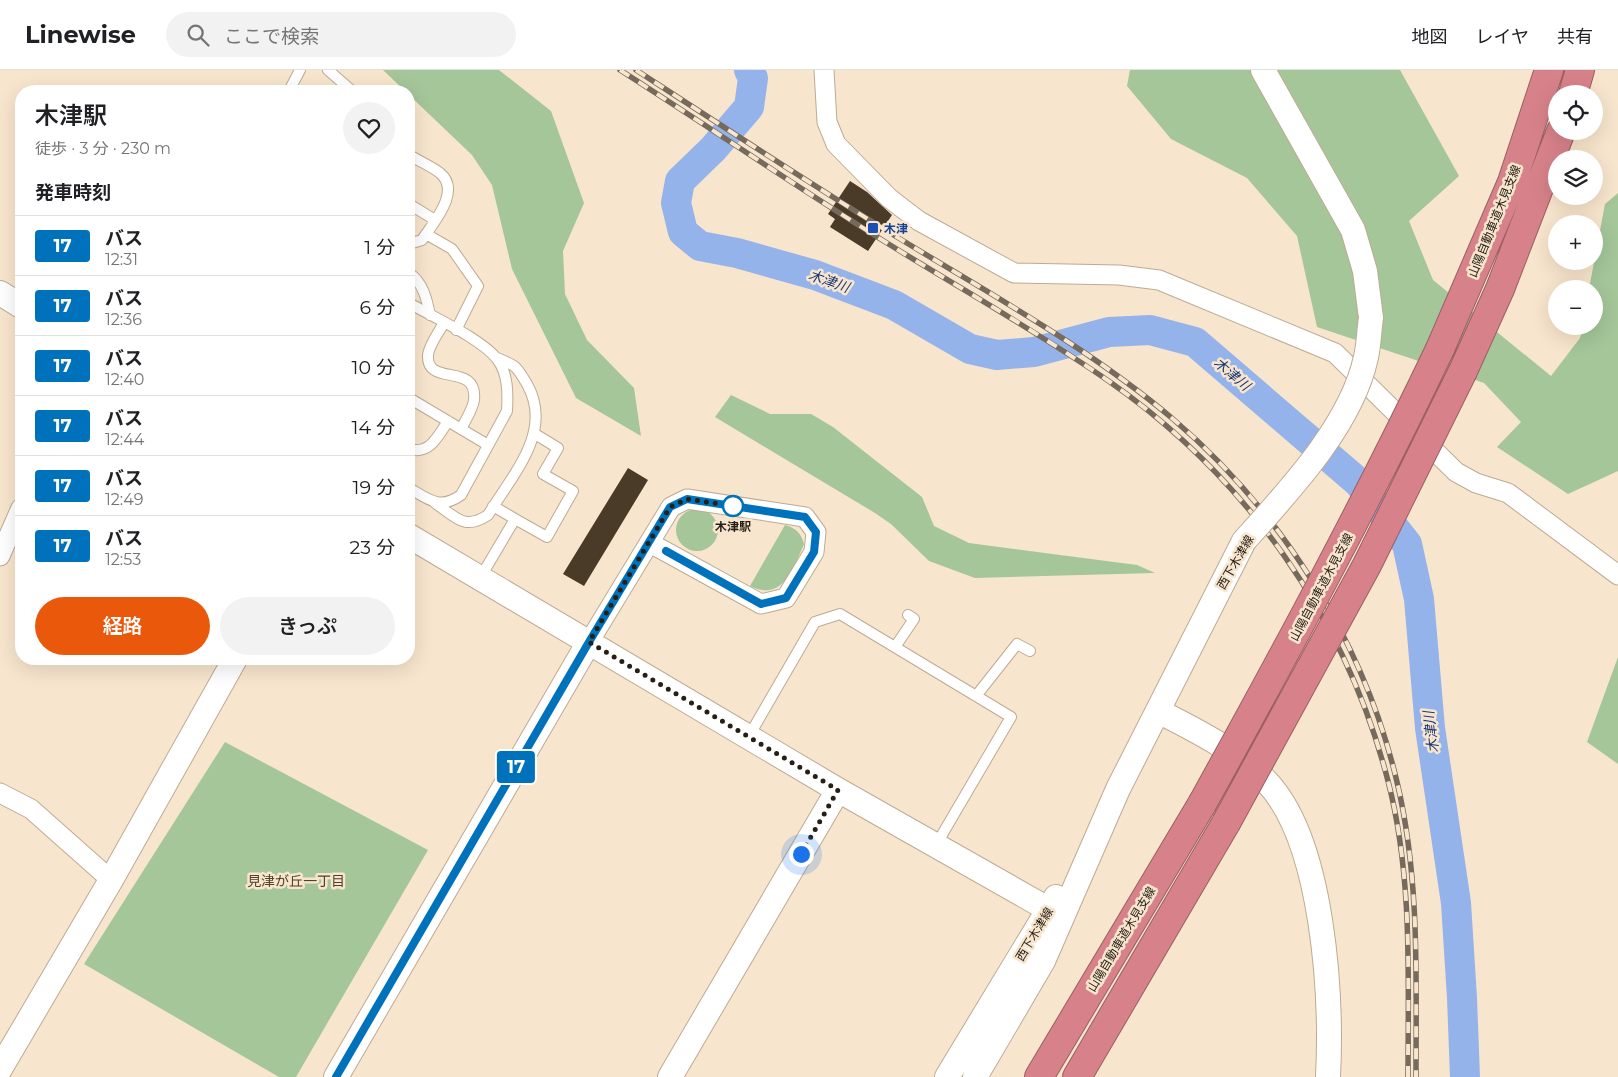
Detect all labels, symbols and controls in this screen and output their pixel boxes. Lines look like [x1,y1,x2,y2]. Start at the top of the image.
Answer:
search box [166,12,516,57]
text: Linewise [25,20,136,49]
icon: search [184,21,212,49]
text: ここで検索 [224,25,319,48]
text: 地図 [1412,26,1448,48]
text: レイヤ [1476,26,1529,48]
text: 共有 [1557,26,1593,48]
map controls [1548,85,1603,335]
button: locate [1548,85,1603,140]
text: 木津駅 [35,101,107,130]
button: heart [343,102,395,154]
text: 徒歩 · 3 分 · 230 m [35,139,171,158]
button: layers [1548,150,1603,205]
street label: 山陽自動車道木見支線 [1465,163,1523,279]
text: 発車時刻 [35,181,111,204]
button: + [1548,215,1603,270]
marker: 木津 [866,221,880,235]
place label: 木津 [884,221,908,236]
text: バス [105,227,143,250]
text: 17 [53,235,72,257]
text: 1 分 [364,236,395,259]
text: 12:31 [105,250,138,269]
water label: 木津川 [806,266,854,297]
button: − [1548,280,1603,335]
text: バス [105,287,143,310]
text: 17 [53,295,72,317]
text: 6 分 [359,296,395,319]
text: 12:36 [105,310,142,329]
text: バス [105,347,143,370]
water label: 木津川 [1210,354,1255,396]
text: 17 [53,355,72,377]
text: 10 分 [352,356,395,379]
text: 12:40 [105,370,144,389]
text: バス [105,407,143,430]
text: 17 [53,415,72,437]
text: 14 分 [352,416,395,439]
text: 12:44 [105,430,144,449]
text: バス [105,467,143,490]
text: 17 [53,475,72,497]
text: 19 分 [353,476,395,499]
text: 12:49 [105,490,143,509]
marker: 木津駅 [722,495,744,517]
place label: 木津駅 [715,519,751,534]
text: バス [105,527,143,550]
street label: 山陽自動車道木見支線 [1286,530,1356,644]
street label: 西下木津線 [1214,532,1256,592]
text: 17 [53,535,72,557]
text: 23 分 [350,536,395,559]
text: 12:53 [105,550,141,569]
button: 経路 [35,597,210,655]
button: きっぷ [220,597,395,655]
water label: 木津川 [1419,708,1442,754]
line badge: 17 [494,751,538,783]
text: 17 [507,756,525,778]
your location [789,842,814,867]
district label: 見津が丘一丁目 [247,872,345,890]
street label: 山陽自動車道木見支線 [1084,884,1158,994]
street label: 西下木津線 [1012,904,1056,964]

